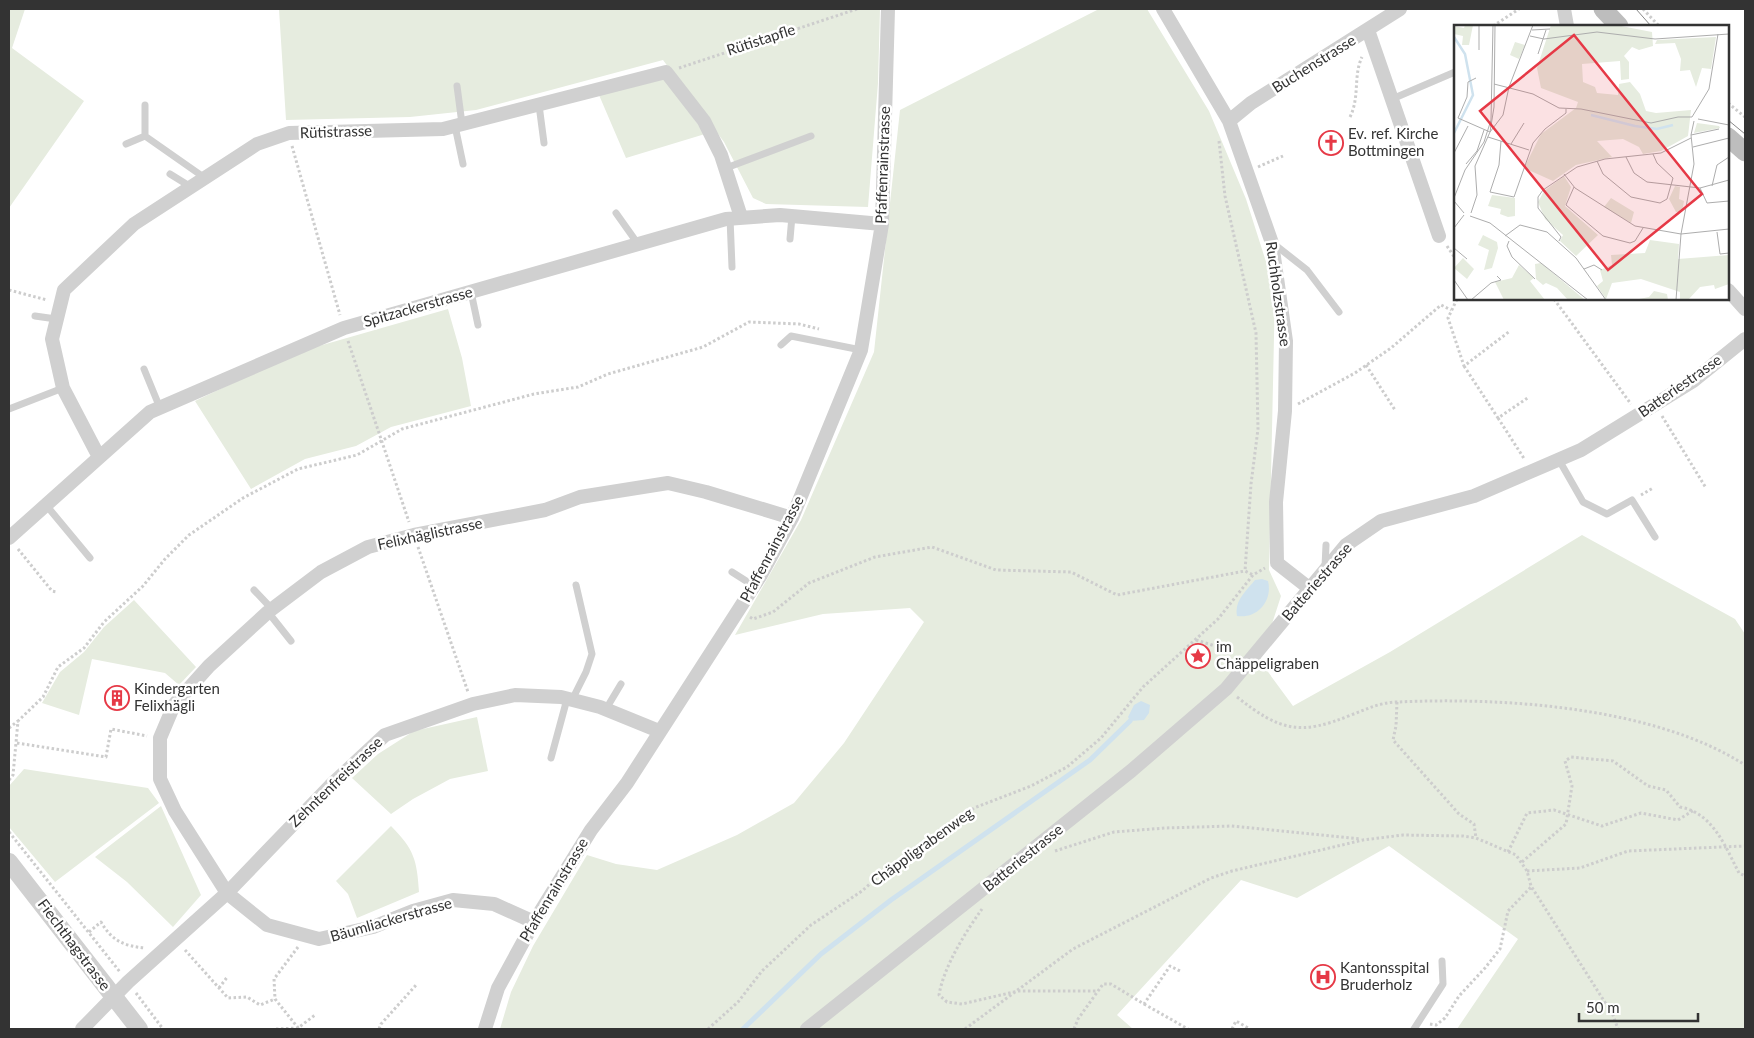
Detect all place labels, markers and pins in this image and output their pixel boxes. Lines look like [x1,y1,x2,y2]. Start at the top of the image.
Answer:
place label: Ev. ref. Kirche Bottmingen [1348,124,1438,159]
church icon: Ev. ref. Kirche Bottmingen [1318,130,1344,156]
place label: im Chäppeligraben [1216,637,1319,672]
place icon: im Chäppeligraben [1185,643,1211,669]
place label: Kindergarten Felixhägli [134,679,220,714]
building icon: Kindergarten Felixhägli [104,685,130,711]
place label: Kantonsspital Bruderholz [1340,958,1429,993]
hospital icon: Kantonsspital Bruderholz [1310,964,1336,990]

